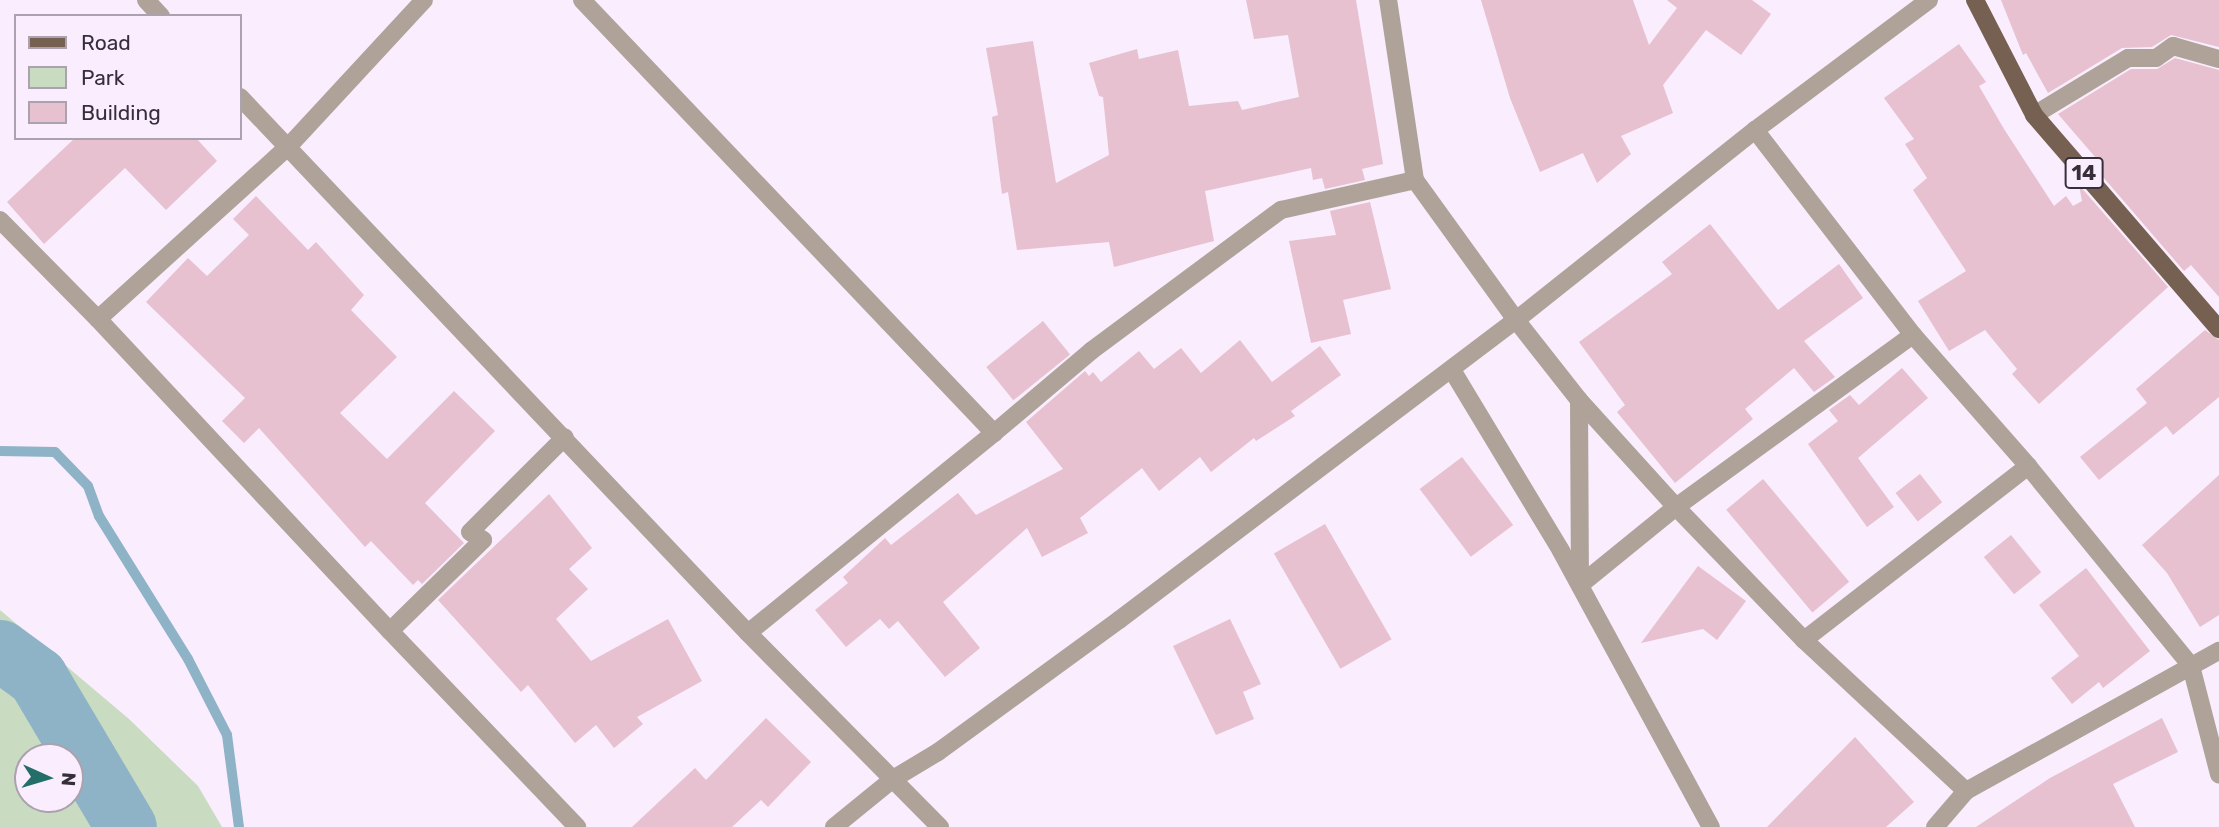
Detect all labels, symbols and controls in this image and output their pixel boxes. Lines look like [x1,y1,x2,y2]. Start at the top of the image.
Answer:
legend [14,14,242,140]
text: Road [81,30,131,55]
text: Park [81,65,125,90]
text: Building [81,100,161,125]
road number: 14 [2063,156,2105,190]
north arrow [14,743,84,813]
text: N [57,772,80,787]

